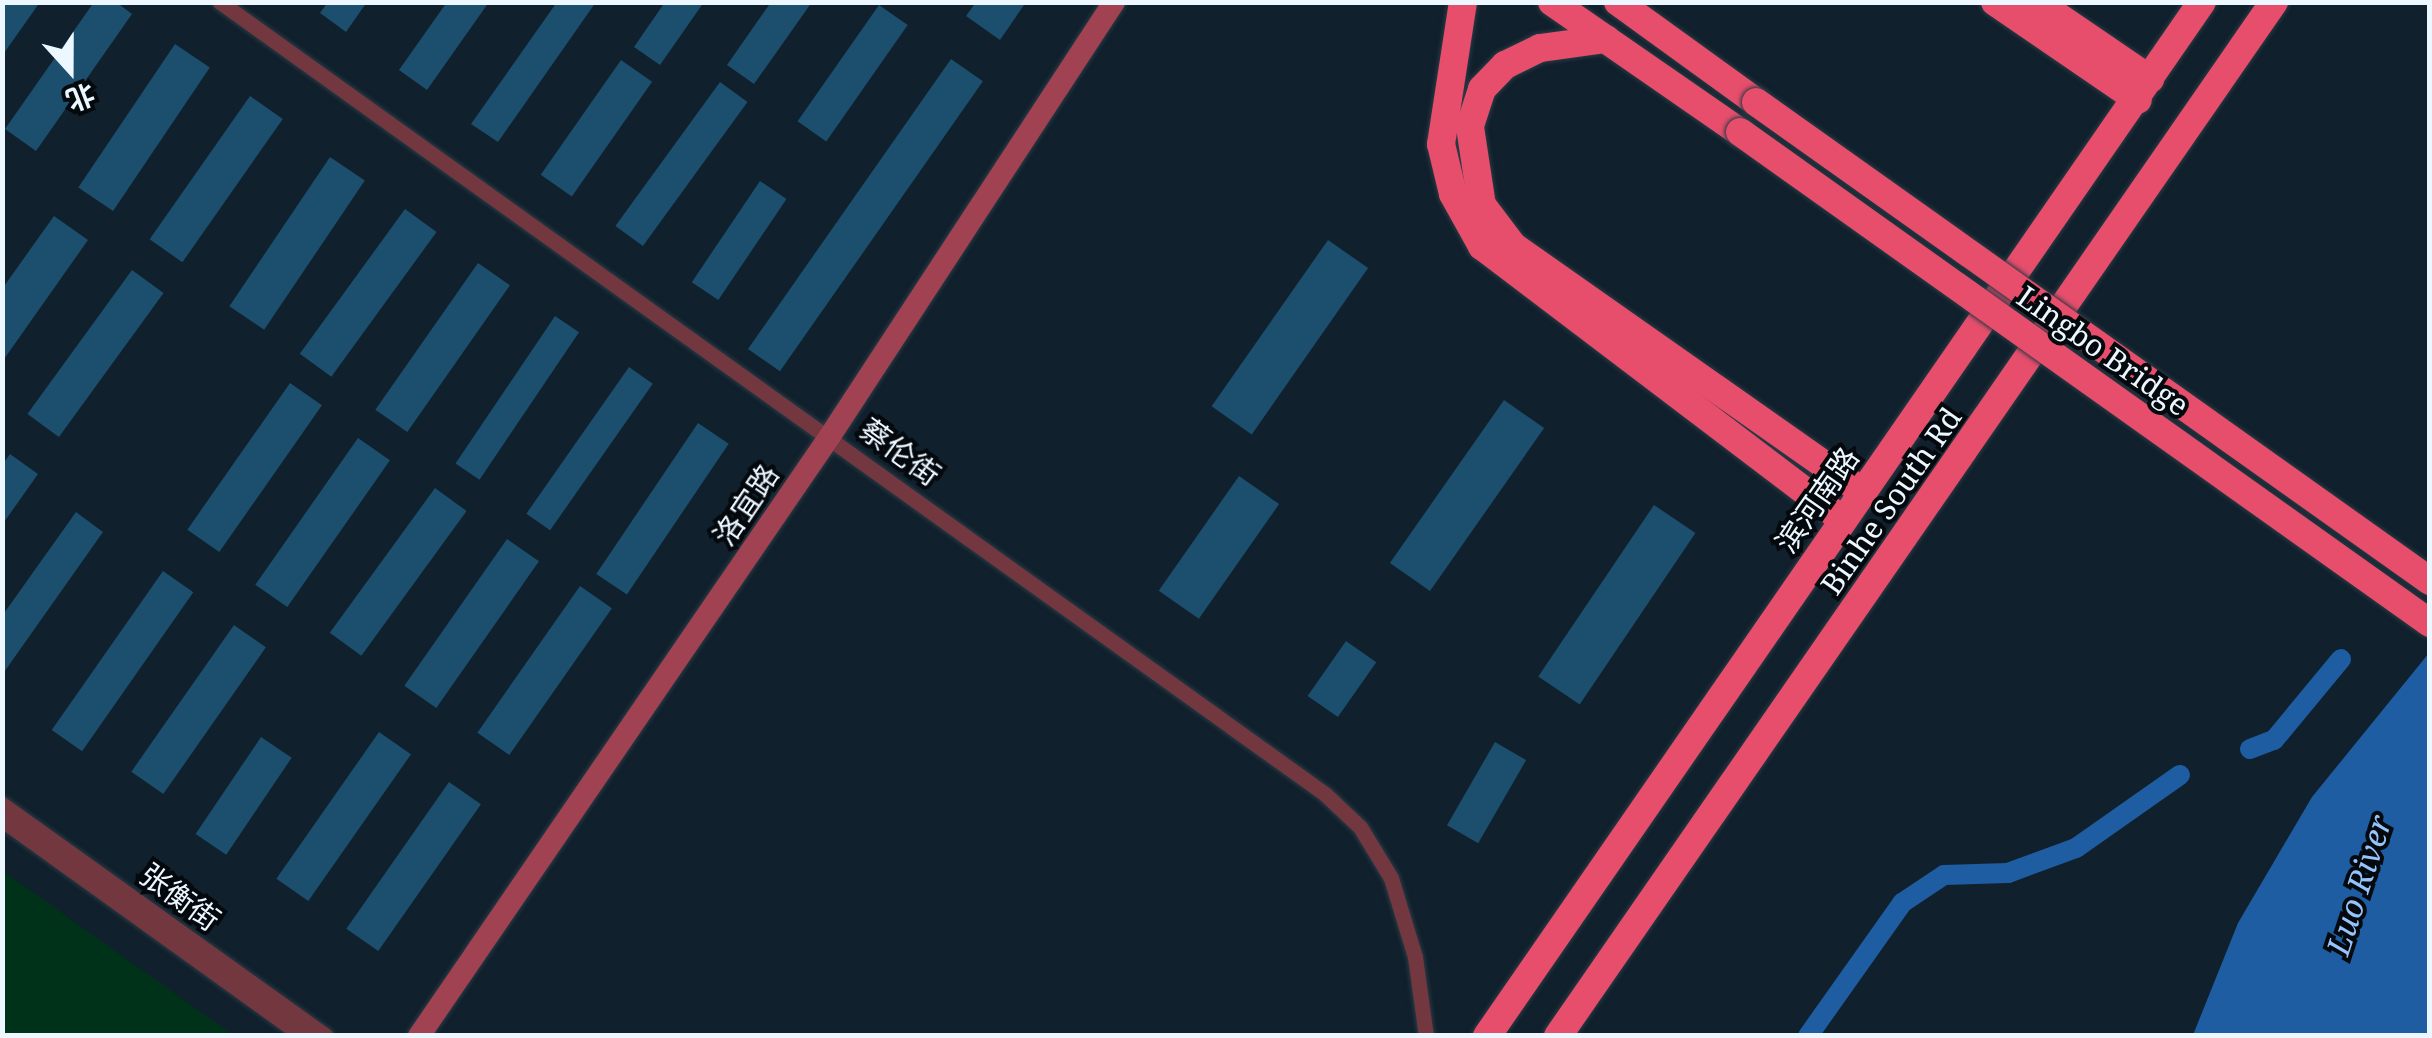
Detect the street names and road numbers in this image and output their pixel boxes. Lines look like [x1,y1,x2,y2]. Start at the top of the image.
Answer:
street label: Lingbo Bridge [2010,279,2196,423]
street label: Binhe South Rd [1813,401,1969,601]
street label: 蔡伦街 [853,411,947,493]
street label: 滨河南路 [1768,441,1866,559]
street label: 洛宜路 [706,458,786,552]
street label: 张衡街 [133,856,227,938]

